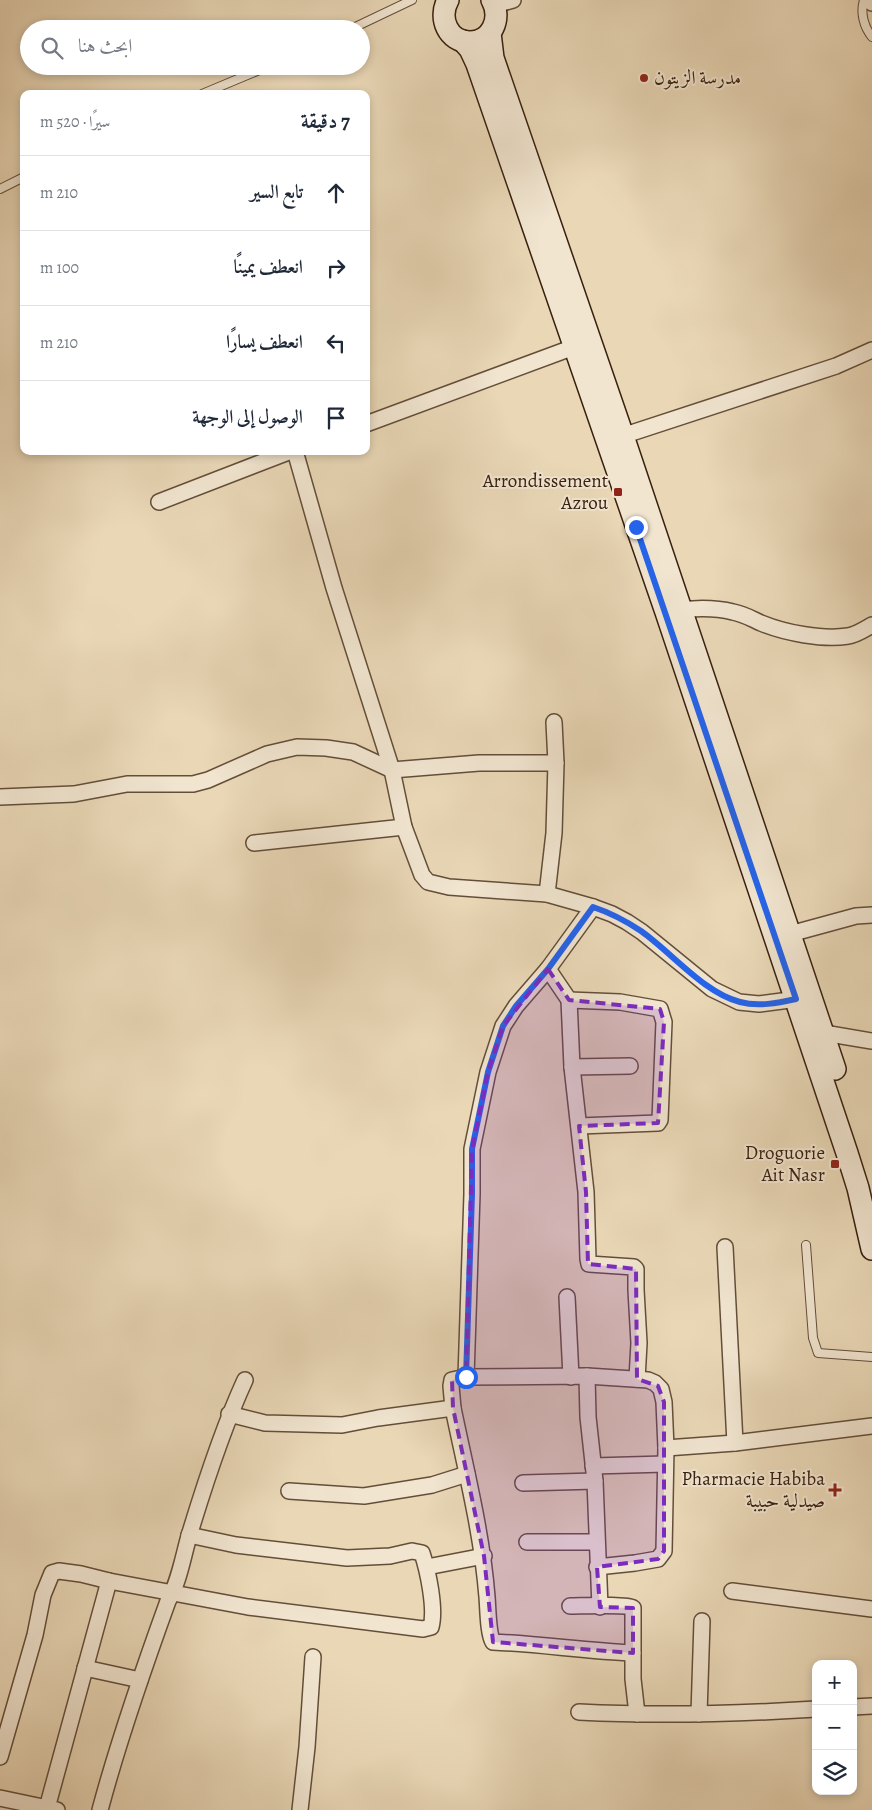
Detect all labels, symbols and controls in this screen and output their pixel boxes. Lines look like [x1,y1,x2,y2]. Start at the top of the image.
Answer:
search box [20,20,370,75]
text: ابحث هنا [78,33,132,59]
icon: search [38,34,66,62]
place label: مدرسة الزيتون [654,65,741,91]
marker: مدرسة الزيتون [638,72,650,84]
text: 7 دقيقة [301,107,350,135]
text: سيرًا · 520 m [40,111,110,133]
text: تابع السير [250,179,303,205]
icon: ahead [322,179,350,207]
text: 210 m [40,182,78,204]
text: انعطف يمينًا [233,254,303,280]
icon: right [322,254,350,282]
text: 100 m [40,257,79,279]
text: انعطف يسارًا [226,329,303,355]
icon: left [322,329,350,357]
text: 210 m [40,332,78,354]
text: الوصول إلى الوجهة [192,404,303,430]
icon: arrive [322,404,350,432]
place label: Arrondissement Azrou [482,468,609,516]
marker: Arrondissement Azrou [612,486,624,498]
route end [625,516,648,539]
place label: Droguorie Ait Nasr [745,1140,825,1188]
marker: Droguorie Ait Nasr [829,1158,841,1170]
route start [455,1366,478,1389]
place label: Pharmacie Habiba صيدلية حبيبة [682,1466,825,1514]
marker: Pharmacie Habiba صيدلية حبيبة [829,1484,841,1496]
map controls [812,1660,857,1795]
button: + [812,1660,857,1705]
button: − [812,1705,857,1750]
button: layers [812,1750,857,1795]

